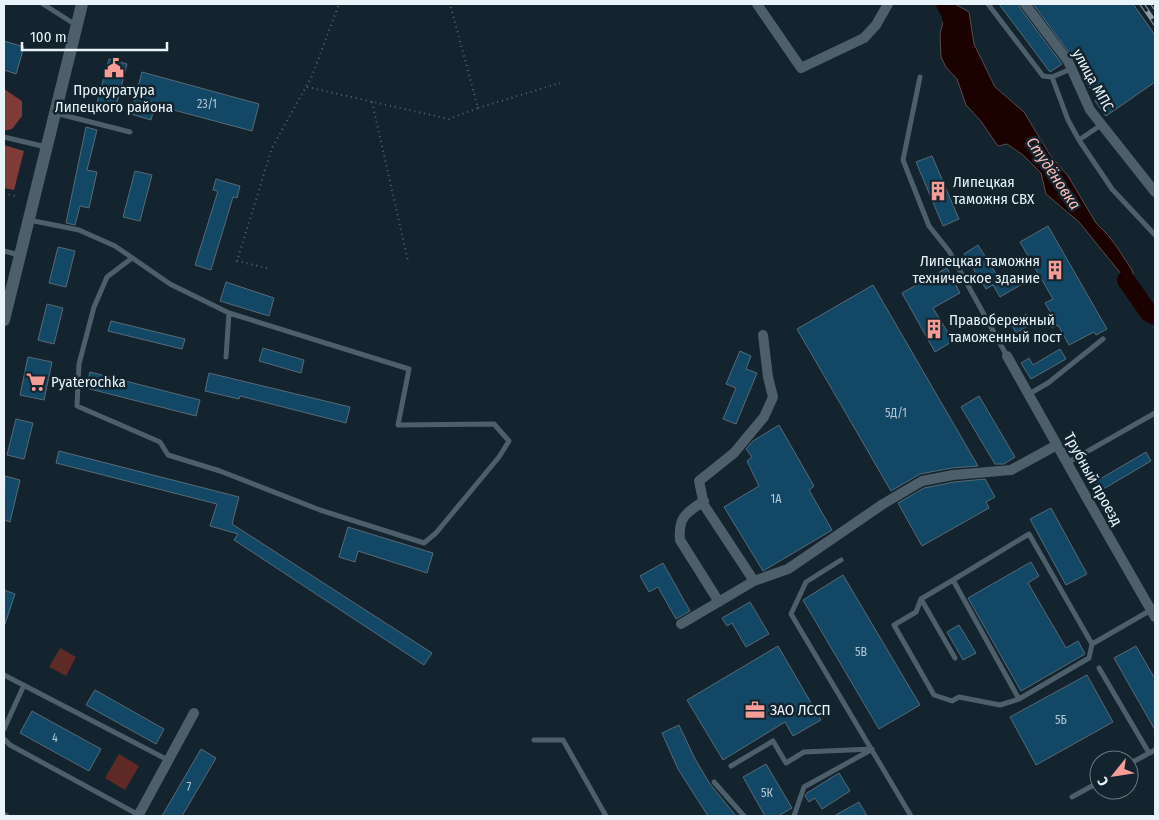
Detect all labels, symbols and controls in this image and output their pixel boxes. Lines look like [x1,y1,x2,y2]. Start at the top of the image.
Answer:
scale bar [22,20,168,52]
text: 100 m [30,28,67,46]
street label: улица МПС [1069,46,1118,115]
public building icon: Прокуратура Липецкого района [103,57,125,79]
place label: Прокуратура Липецкого района [55,81,173,116]
house number: 23/1 [197,97,217,111]
water label: Студёновка [1022,133,1085,213]
place label: Липецкая таможня СВХ [953,173,1035,208]
building icon: Липецкая таможня СВХ [927,180,949,202]
place label: Липецкая таможня техническое здание [913,252,1040,287]
building icon: Липецкая таможня техническое здание [1044,259,1066,281]
place label: Правобережный таможенный пост [949,311,1062,346]
building icon: Правобережный таможенный пост [923,318,945,340]
supermarket icon: Pyaterochka [25,371,47,393]
place label: Pyaterochka [51,373,126,391]
house number: 5Д/1 [885,406,907,420]
street label: Трубный проезд [1060,429,1126,529]
house number: 1А [771,492,782,506]
house number: 5В [855,645,867,659]
office icon: ЗАО ЛССП [744,699,766,721]
place label: ЗАО ЛССП [770,701,831,719]
house number: 5Б [1055,713,1067,727]
house number: 4 [52,731,58,745]
north arrow [1089,750,1139,800]
text: С [1094,773,1112,789]
house number: 7 [187,780,192,794]
house number: 5К [761,786,774,800]

